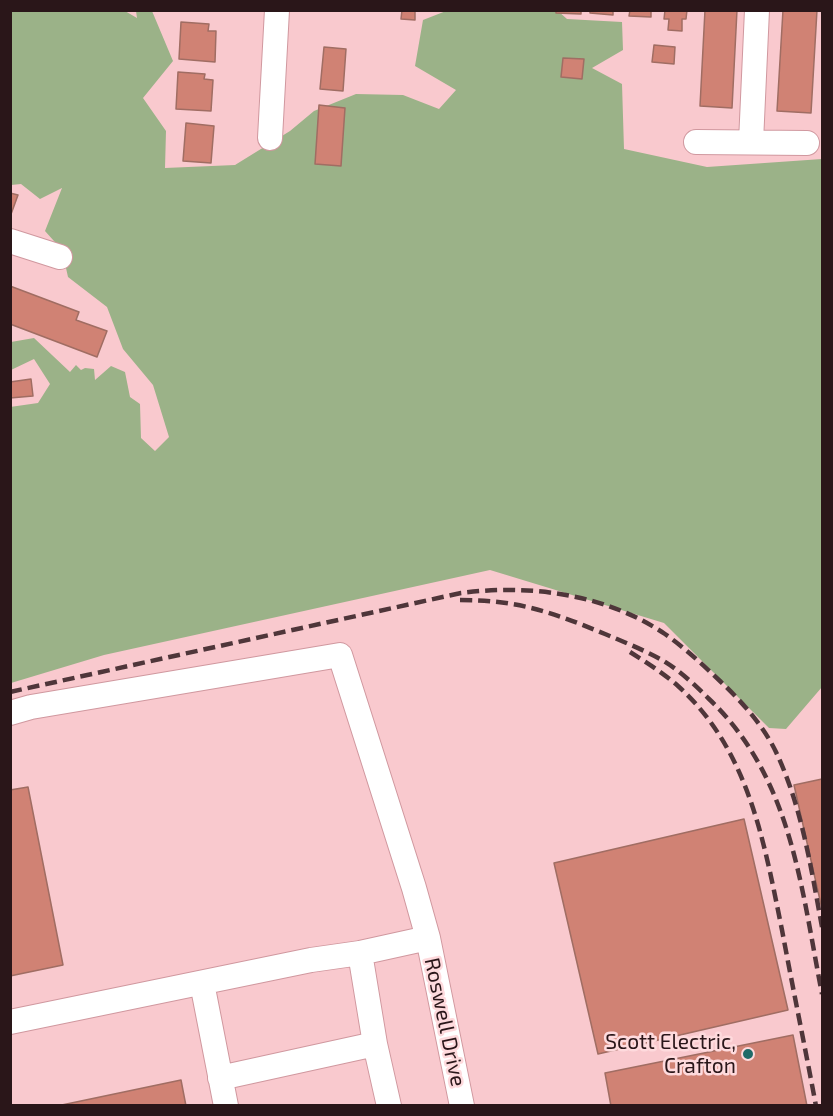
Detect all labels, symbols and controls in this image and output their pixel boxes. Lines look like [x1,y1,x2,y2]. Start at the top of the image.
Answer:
street label: Roswell Drive [419,955,471,1089]
place label: Scott Electric, Crafton [605,1029,736,1079]
marker: Scott Electric, Crafton [741,1047,755,1061]

